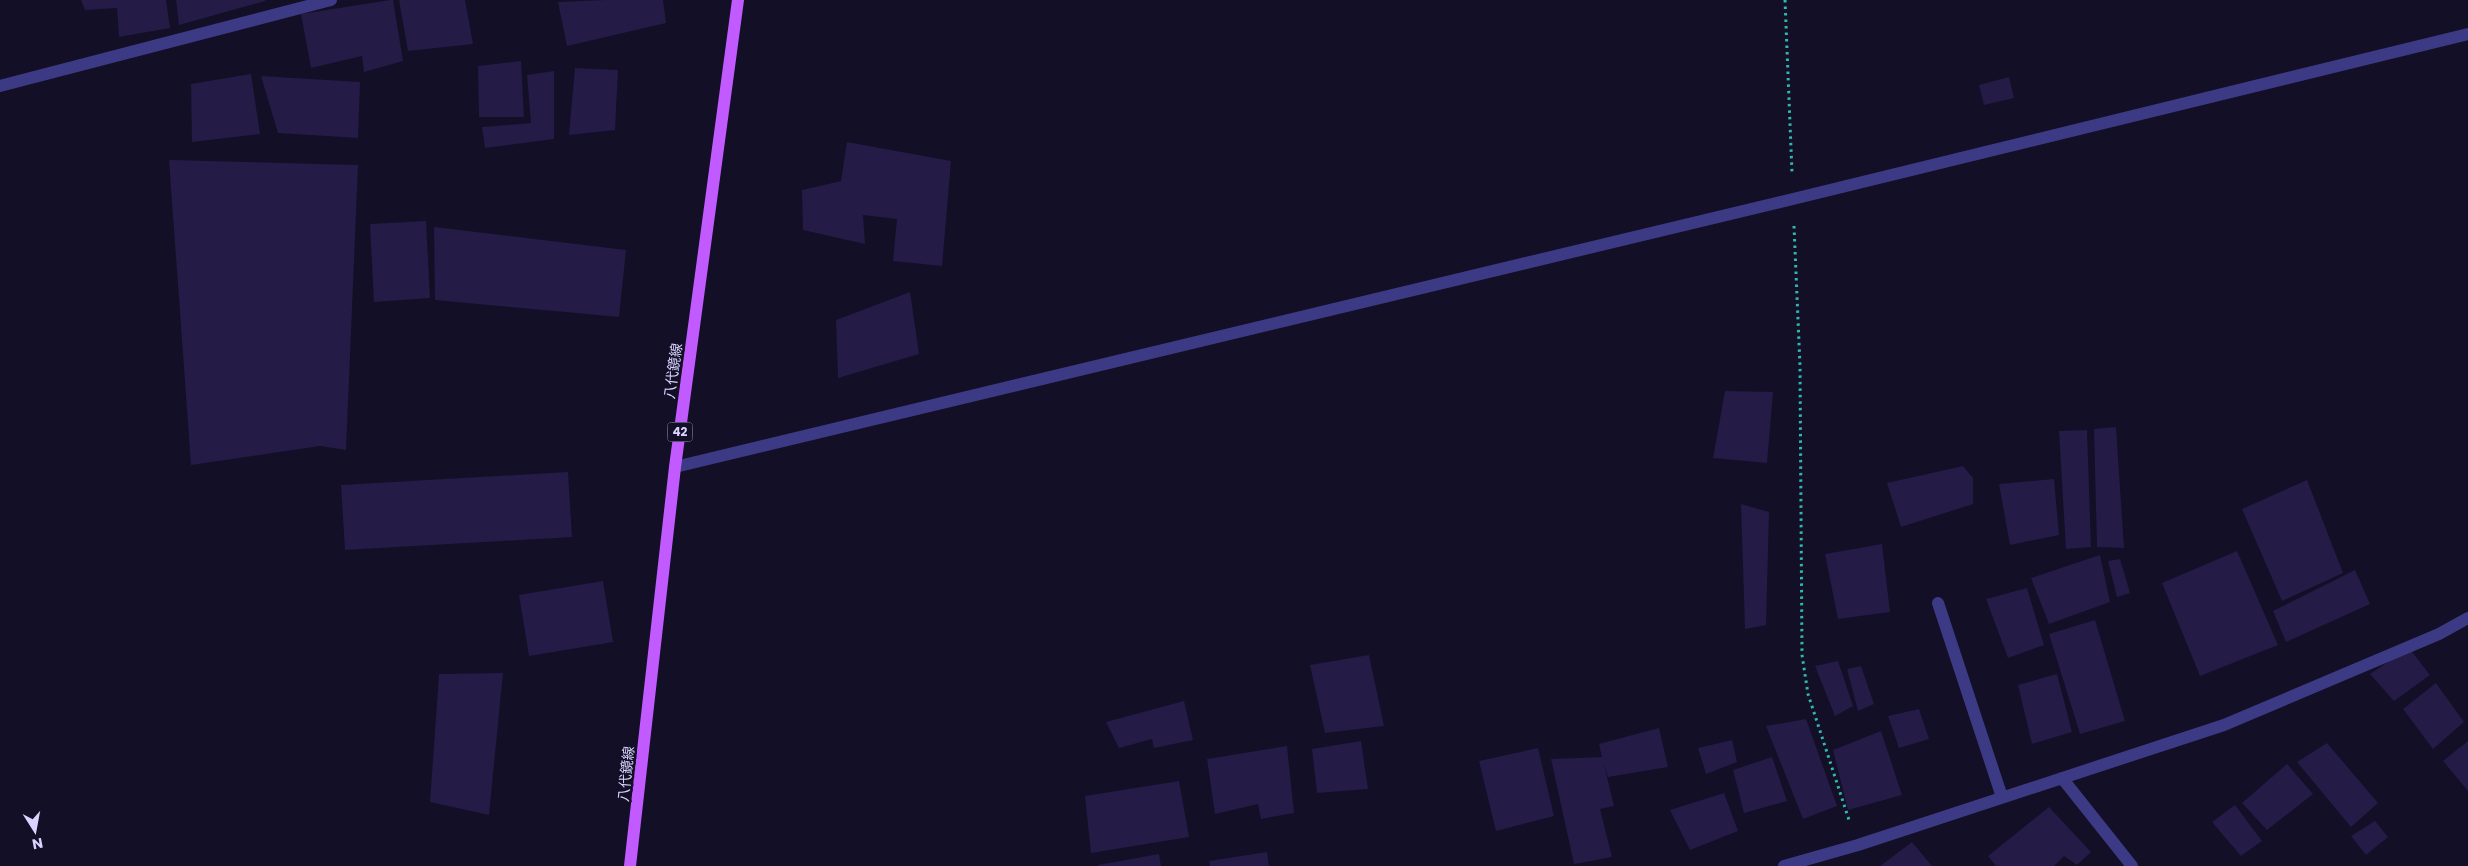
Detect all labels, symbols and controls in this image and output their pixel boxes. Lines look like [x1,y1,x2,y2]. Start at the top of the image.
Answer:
street label: 八代鏡線 [659,342,687,400]
road number: 42 [668,422,692,442]
street label: 八代鏡線 [613,745,639,803]
north arrow [10,806,60,856]
text: N [30,833,45,855]

